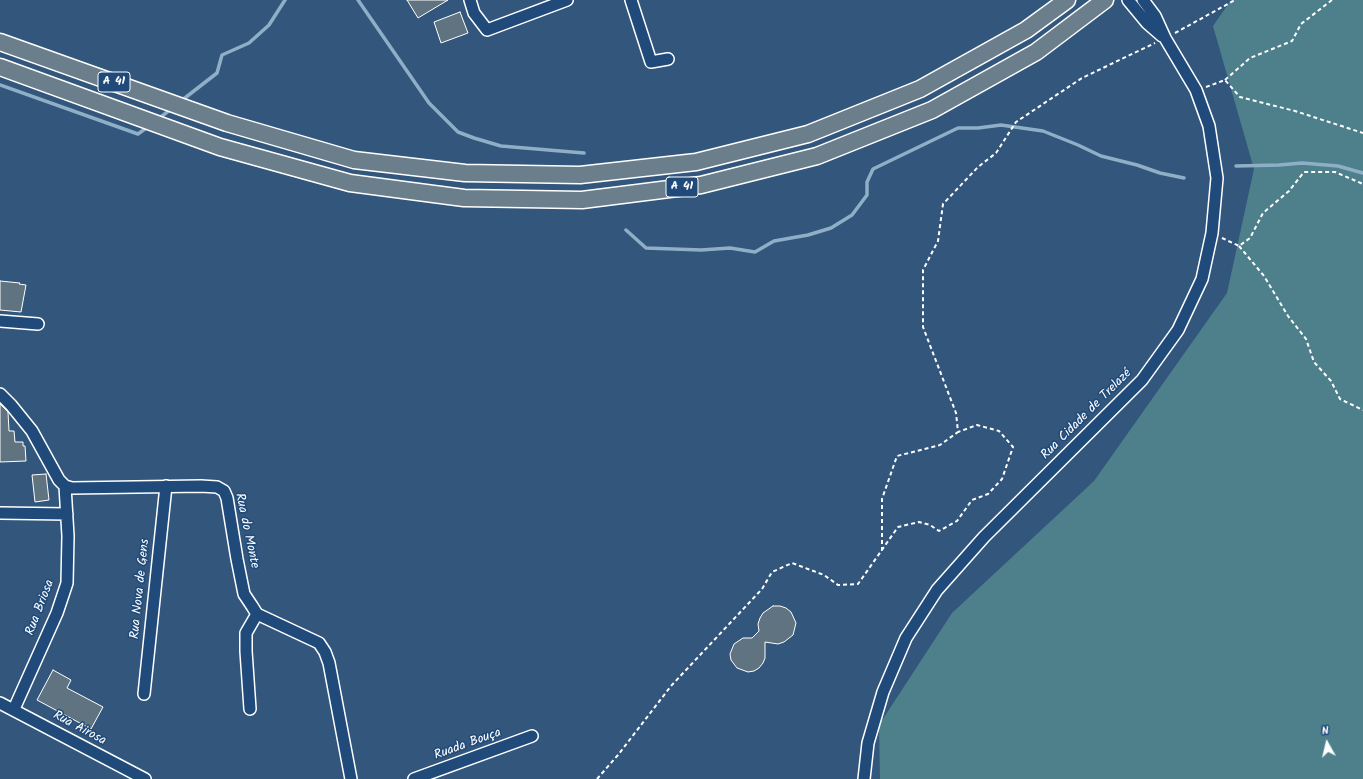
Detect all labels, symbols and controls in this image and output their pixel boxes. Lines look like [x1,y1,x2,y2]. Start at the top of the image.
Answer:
road number: A 41 [98,72,130,92]
road number: A 41 [666,177,698,197]
street label: Rua Cidade de Trelazé [1039,367,1135,463]
street label: Rua do Monte [230,492,262,570]
street label: Rua Nova de Gens [128,538,154,640]
street label: Rua Briosa [23,578,59,638]
street label: Rua Airosa [50,709,108,749]
text: N [1321,722,1330,741]
north arrow [1307,723,1347,763]
street label: Ruada Bouça [432,726,504,764]

